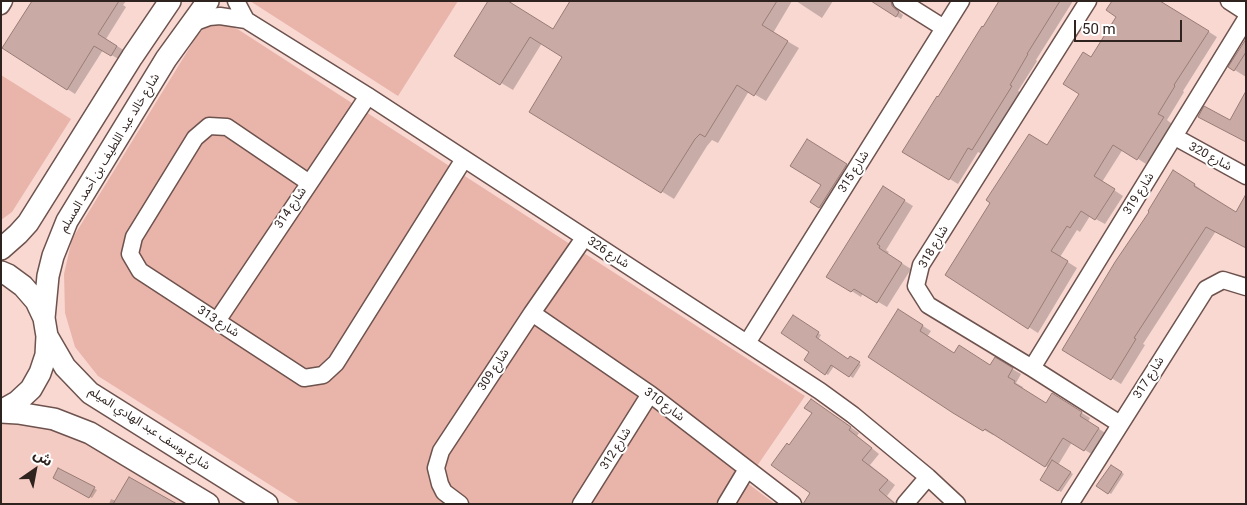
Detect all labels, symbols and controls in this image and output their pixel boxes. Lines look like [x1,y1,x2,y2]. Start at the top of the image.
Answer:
scale bar [1077,10,1184,42]
text: 50 m [1082,20,1116,38]
street label: شارع خالد عبد اللطيف بن أحمد المسلم [57,71,163,235]
street label: شارع 320 [1186,140,1234,174]
street label: شارع 315 [836,148,872,196]
street label: شارع 319 [1121,170,1157,218]
street label: شارع 314 [272,185,310,231]
street label: شارع 318 [916,223,952,271]
street label: شارع 326 [585,234,631,272]
street label: شارع 313 [195,303,241,341]
street label: شارع 309 [475,347,513,393]
street label: شارع 317 [1131,354,1167,402]
street label: شارع يوسف عبد الهادي الميلم [86,384,212,474]
street label: شارع 310 [641,385,687,425]
street label: شارع 312 [598,425,634,473]
north arrow [10,445,60,495]
text: ش [31,445,56,469]

